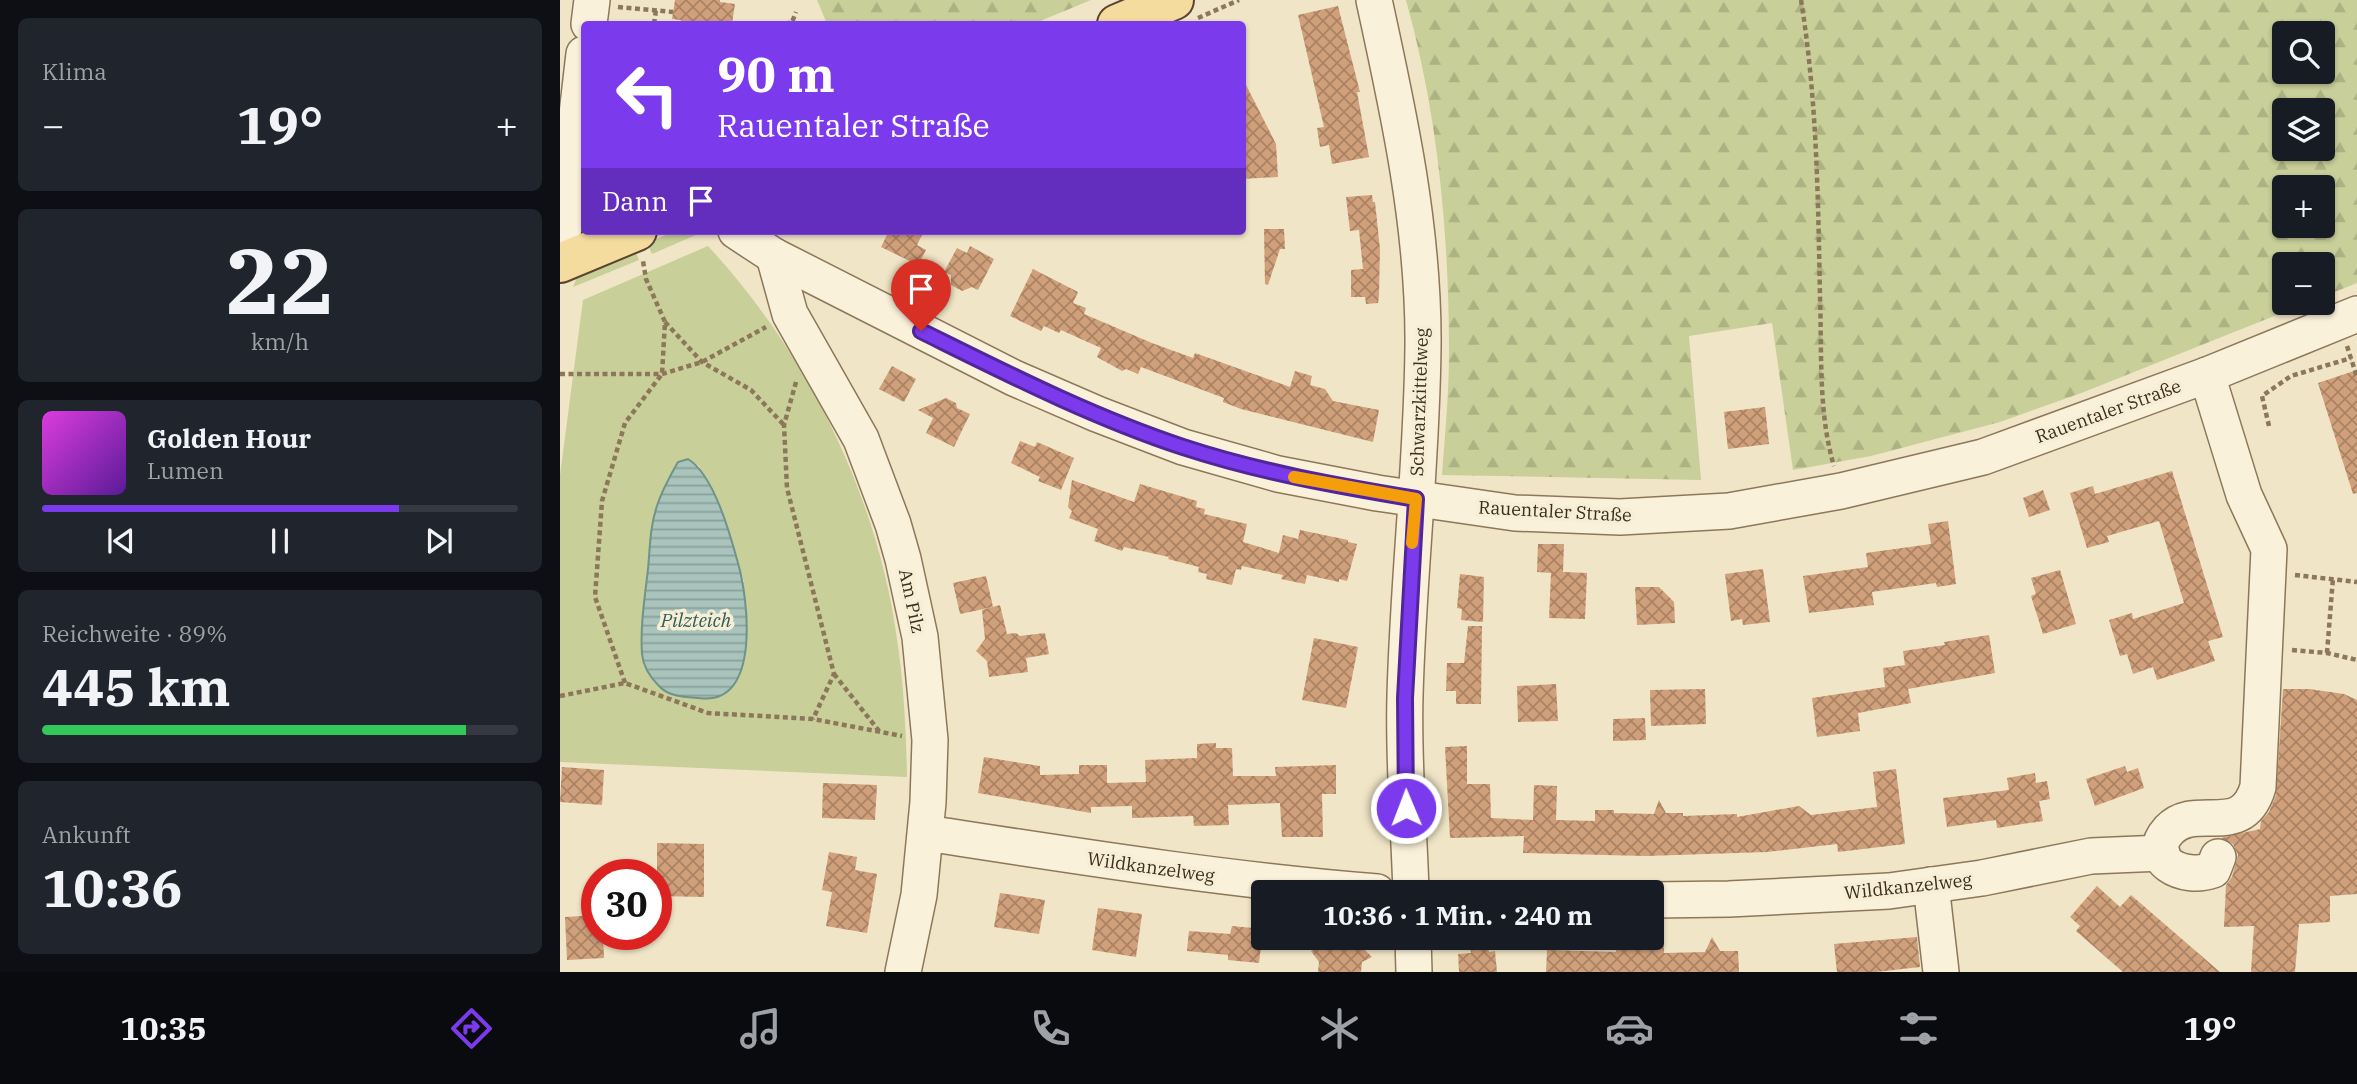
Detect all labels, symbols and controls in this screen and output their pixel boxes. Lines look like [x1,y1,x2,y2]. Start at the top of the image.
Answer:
map controls [2272,21,2335,315]
button: search [2272,21,2335,84]
text: 90 m [717,42,835,105]
icon: left [602,49,693,140]
text: Klima [42,56,107,86]
text: 19° [237,91,323,158]
button: layers [2272,98,2335,161]
text: − [42,100,65,149]
text: + [495,100,518,149]
text: Rauentaler Straße [717,104,990,146]
button: + [2272,175,2335,238]
icon: arrive [682,182,720,220]
text: Dann [602,184,668,218]
text: 22 [225,221,335,339]
button: − [2272,252,2335,315]
pin [891,259,951,331]
icon: arrive [902,270,940,308]
text: km/h [251,326,309,356]
street label: Schwarzkittelweg [1405,327,1433,477]
street label: Rauentaler Straße [2032,374,2184,448]
text: Golden Hour [147,421,311,455]
text: Lumen [147,455,224,485]
street label: Rauentaler Straße [1478,496,1632,526]
icon: previous [102,522,140,560]
icon: pause [261,522,299,560]
icon: next [420,522,458,560]
street label: Am Pilz [894,567,930,635]
water label: Pilzteich [660,608,732,632]
text: Reichweite · 89% [42,618,227,648]
text: 445 km [42,653,231,720]
position arrow [1369,771,1443,845]
text: Ankunft [42,819,131,849]
street label: Wildkanzelweg [1086,847,1216,887]
text: 10:36 [42,854,183,921]
speed limit sign: 30 [581,859,672,950]
street label: Wildkanzelweg [1843,868,1973,904]
text: 10:36 · 1 Min. · 240 m [1323,898,1592,932]
icon: directions [447,1004,496,1053]
icon: music [736,1004,785,1053]
icon: phone [1026,1004,1075,1053]
icon: climate [1315,1004,1364,1053]
icon: car [1605,1004,1654,1053]
icon: filters [1894,1004,1943,1053]
text: 10:35 [120,1007,207,1049]
text: 19° [2183,1007,2237,1049]

